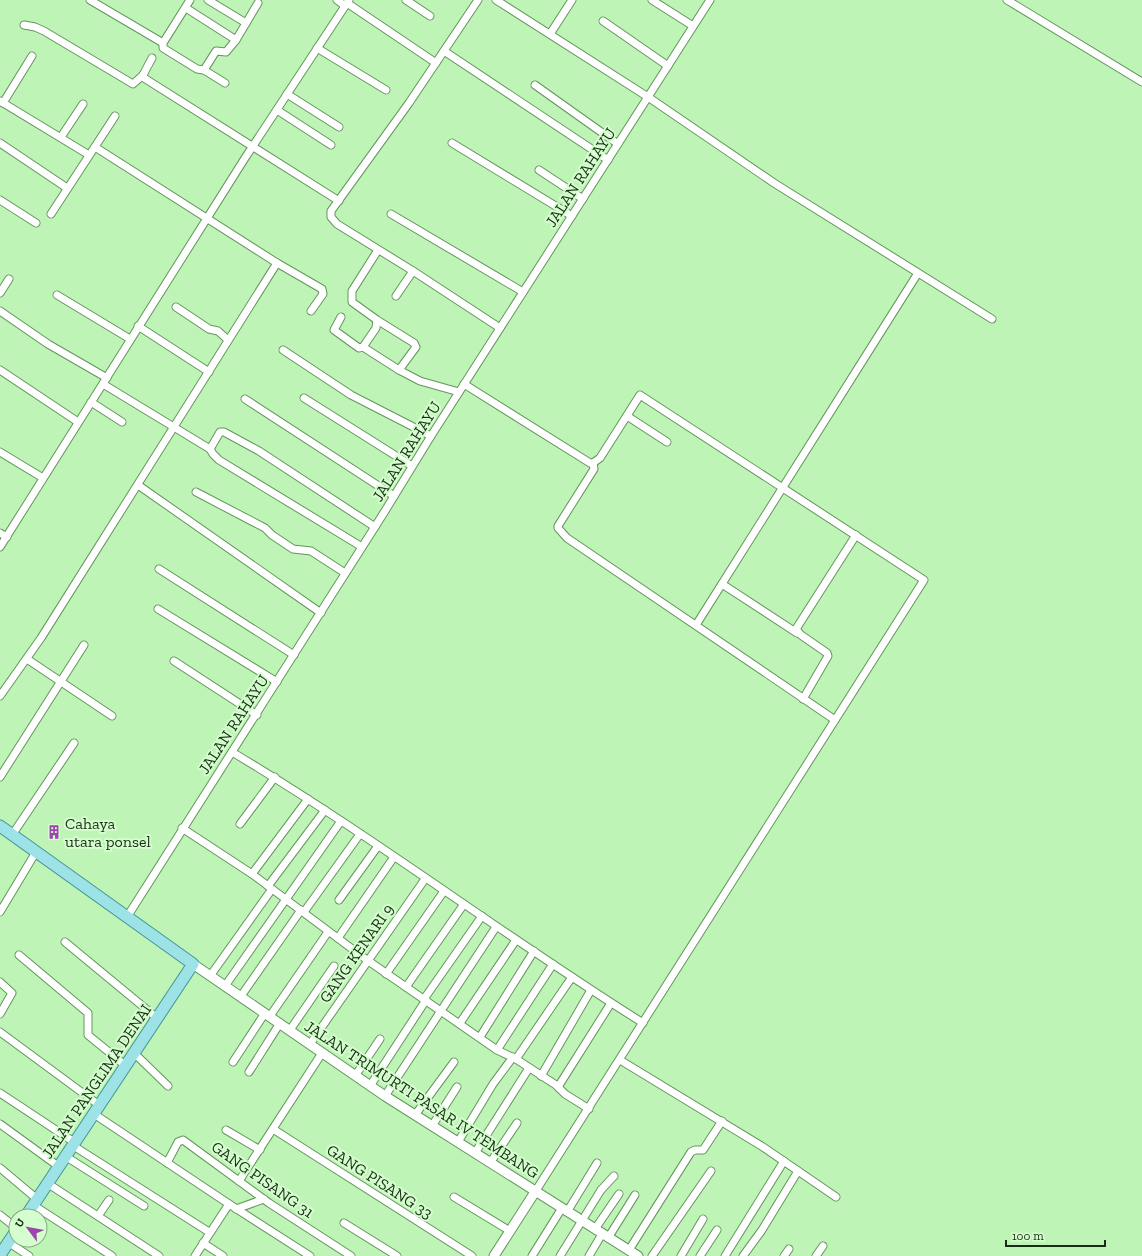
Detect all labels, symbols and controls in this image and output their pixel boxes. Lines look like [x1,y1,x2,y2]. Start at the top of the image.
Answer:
street label: JALAN RAHAYU [541,124,620,230]
street label: JALAN RAHAYU [368,398,445,505]
street label: JALAN RAHAYU [194,671,273,777]
place label: Cahaya utara ponsel [65,814,151,851]
building icon: Cahaya utara ponsel [46,824,62,840]
street label: GANG KENARI 9 [315,900,398,1006]
street label: JALAN PANGLIMA DENAI [38,1001,155,1162]
street label: JALAN TRIMURTI PASAR IV TEMBANG [301,1016,542,1182]
street label: GANG PISANG 31 [208,1137,318,1222]
street label: GANG PISANG 33 [323,1140,436,1223]
north arrow [8,1208,48,1248]
text: U [12,1216,28,1230]
scale bar [1006,1222,1105,1248]
text: 100 m [1012,1229,1044,1243]

